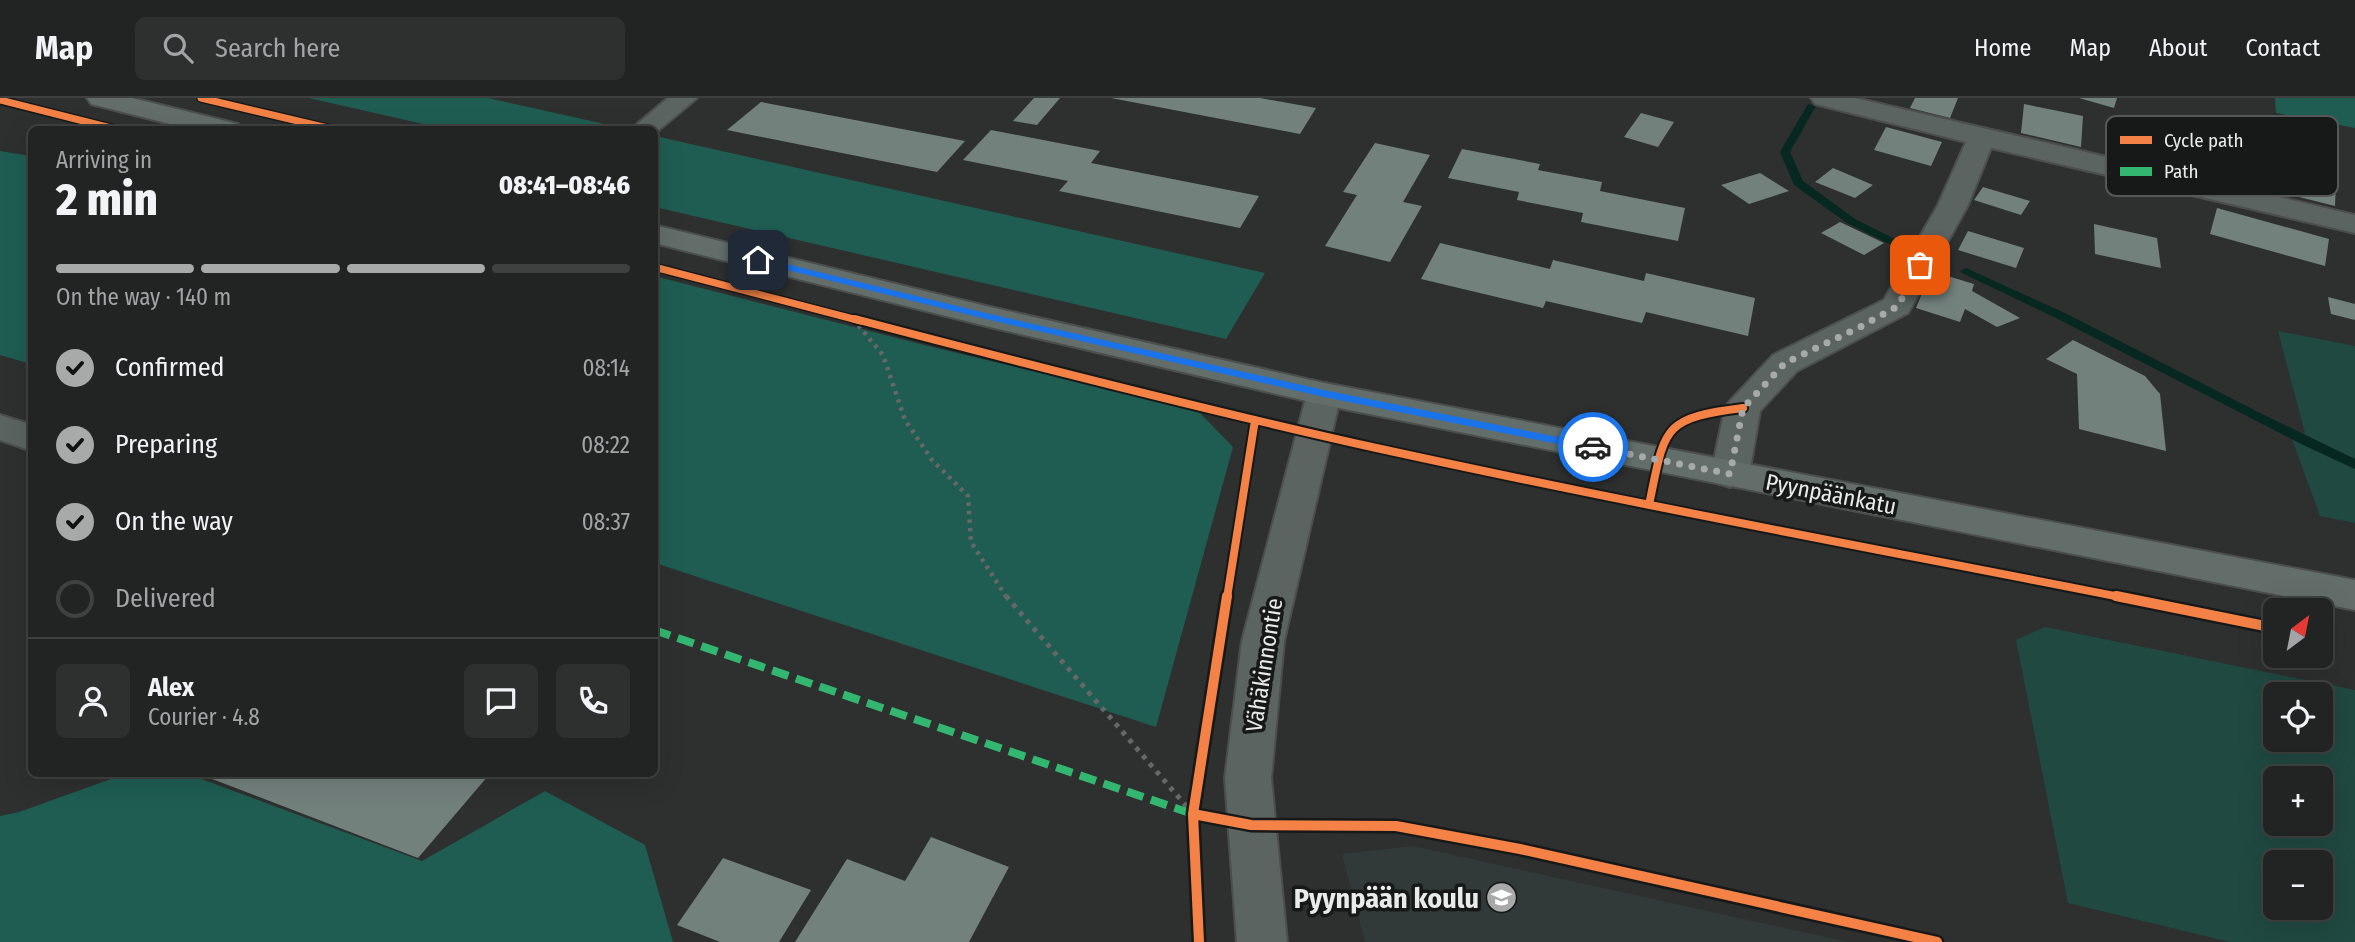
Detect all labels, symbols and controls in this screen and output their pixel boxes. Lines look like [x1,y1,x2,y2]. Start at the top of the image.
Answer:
search box [135,17,625,80]
text: Map [35,28,93,68]
icon: search [159,29,197,67]
text: Search here [215,33,340,64]
text: Home [1974,34,2031,62]
text: Map [2069,34,2111,62]
text: About [2149,34,2207,62]
text: Contact [2245,34,2320,62]
legend [2106,116,2338,196]
text: Cycle path [2164,129,2243,152]
text: Arriving in [56,146,152,174]
text: Path [2164,160,2199,183]
text: 08:41–08:46 [499,170,630,201]
text: 2 min [56,172,158,227]
pin [728,230,788,290]
pin [1890,235,1950,295]
icon: home [739,241,777,279]
icon: bag [1901,246,1939,284]
text: On the way · 140 m [56,283,231,311]
icon: check [56,349,94,387]
text: Confirmed [115,352,225,383]
text: 08:14 [582,354,630,382]
courier [1558,412,1628,482]
icon: check [56,426,94,464]
icon: car [1574,428,1612,466]
text: Preparing [115,429,217,460]
text: 08:22 [581,431,630,459]
street label: Pyynpäänkatu [1763,468,1899,520]
icon: check [56,503,94,541]
text: On the way [115,506,233,537]
text: 08:37 [582,508,630,536]
text: Delivered [115,583,216,614]
street label: Vähäkinnontie [1240,596,1288,734]
north arrow [2263,598,2333,668]
map controls [2263,598,2333,920]
button: person [56,664,130,738]
button: chat [464,664,538,738]
button: phone [556,664,630,738]
text: Alex [148,672,194,703]
button: locate [2263,682,2333,752]
text: Courier · 4.8 [148,703,260,731]
button: + [2263,766,2333,836]
button: − [2263,850,2333,920]
school or university icon: Pyynpään koulu [1485,881,1519,915]
place label: Pyynpään koulu [1294,882,1479,915]

